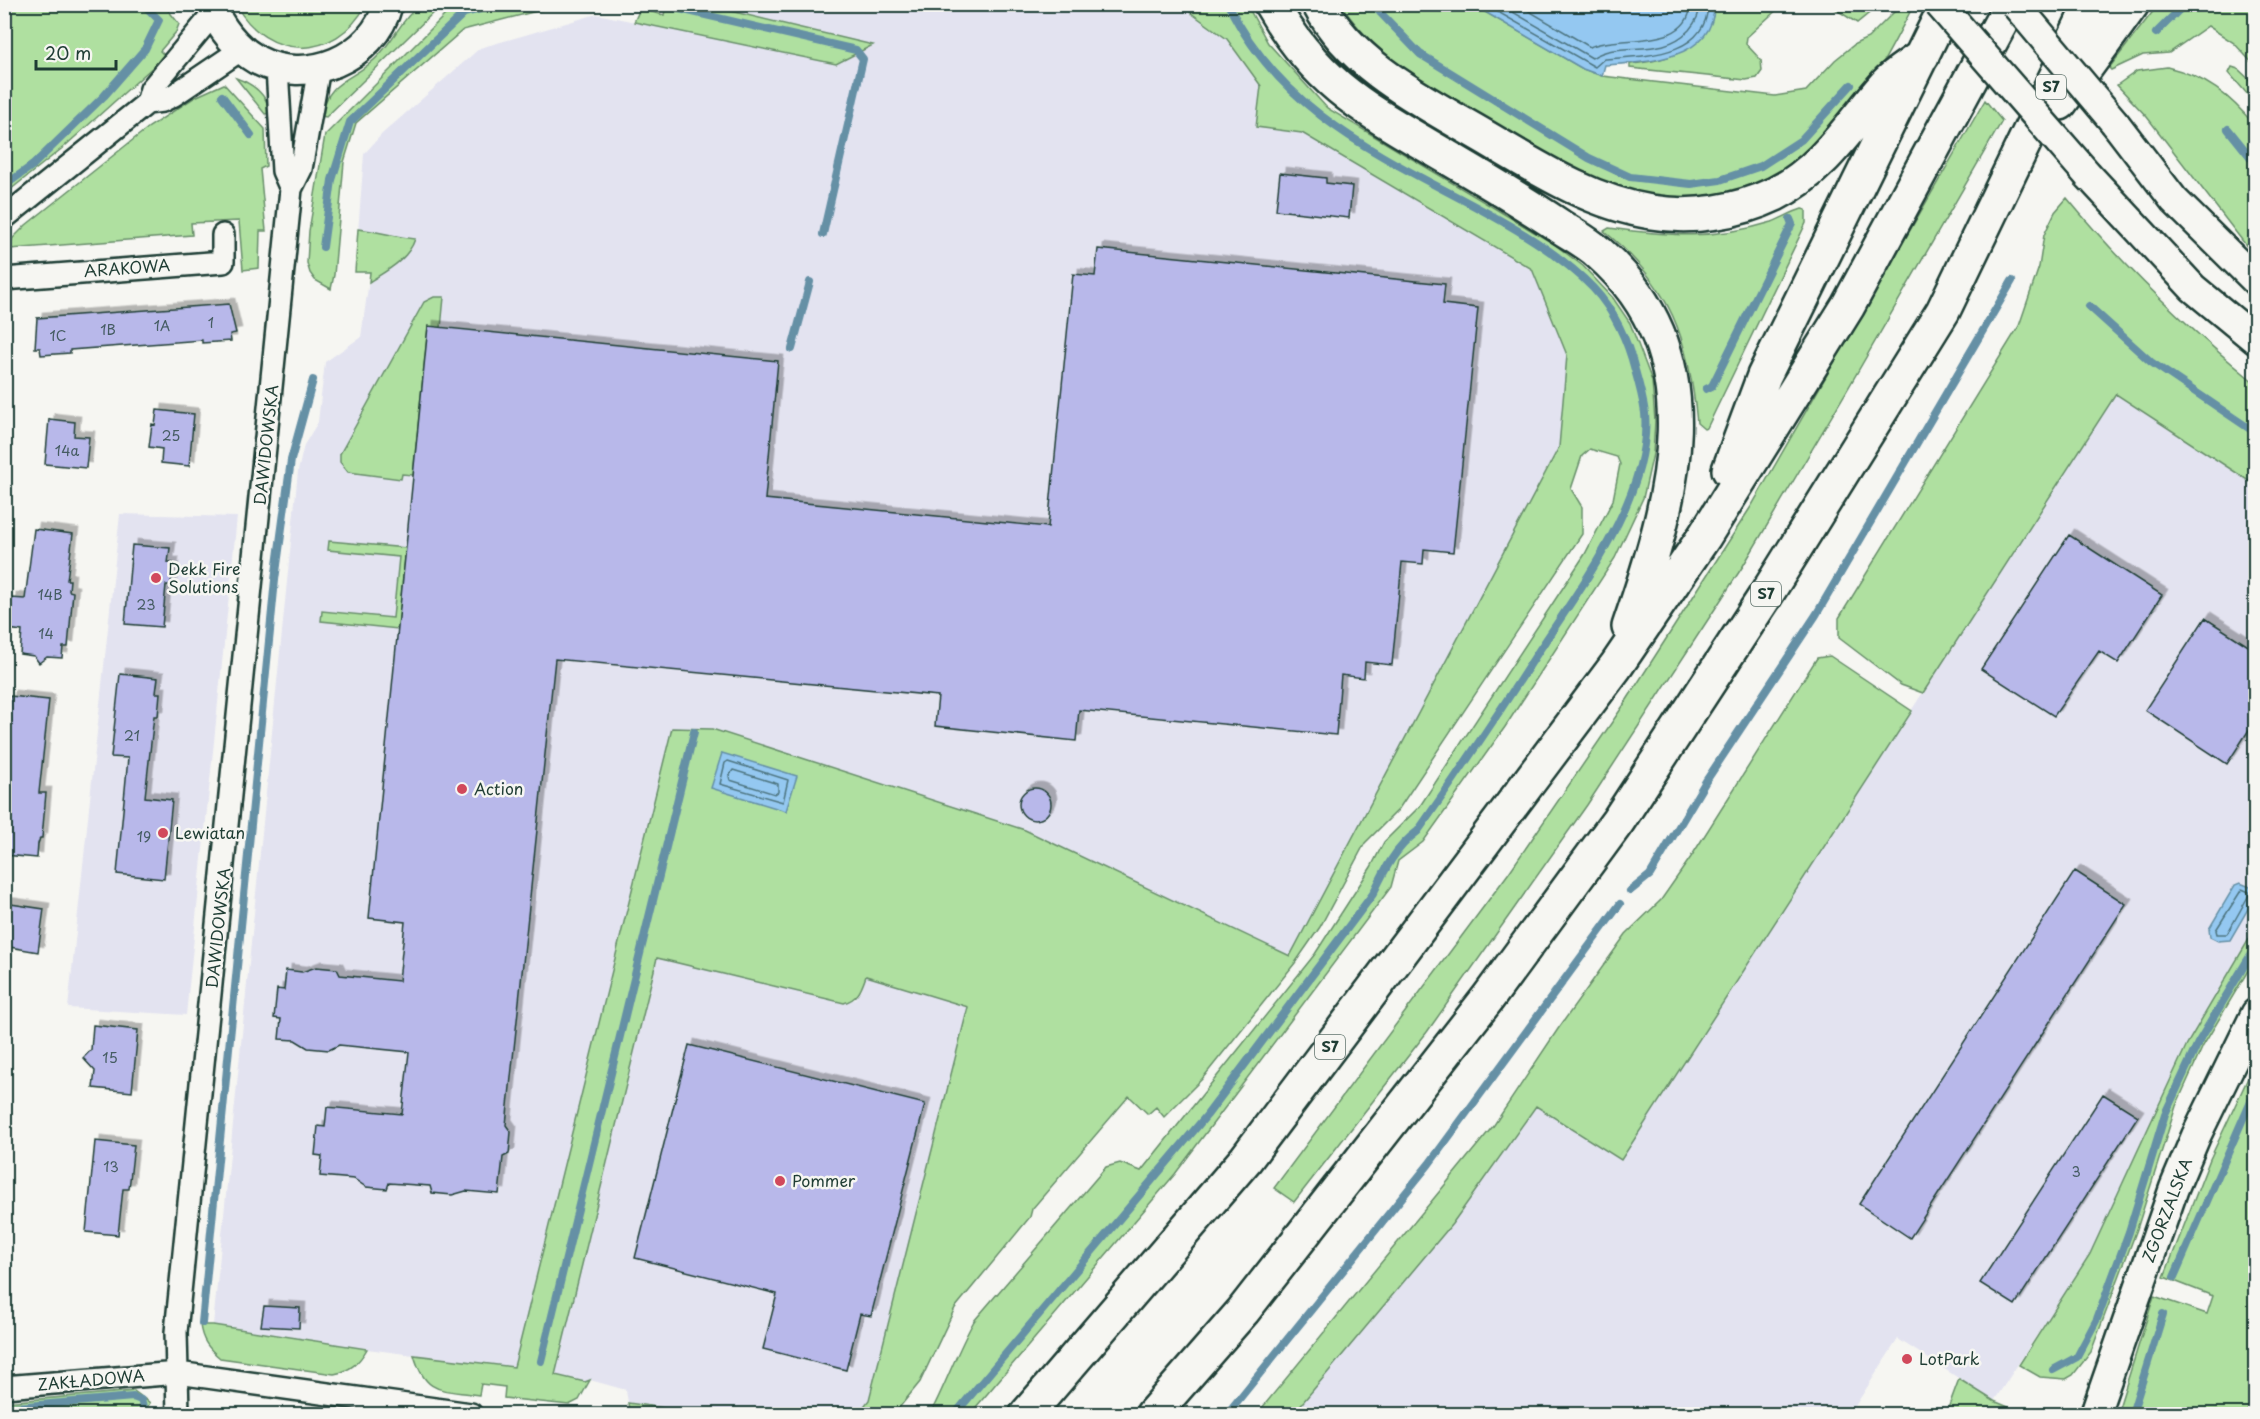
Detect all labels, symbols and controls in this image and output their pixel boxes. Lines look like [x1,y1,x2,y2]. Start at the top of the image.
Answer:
scale bar [36,33,116,71]
text: 20 m [45,39,91,66]
road number: S7 [2036,75,2066,99]
street label: ARAKOWA [83,252,171,282]
house number: 1 [208,312,214,333]
house number: 1A [154,315,170,336]
house number: 1B [100,319,116,340]
house number: 1C [49,325,67,346]
street label: DAWIDOWSKA [247,383,283,507]
house number: 25 [162,425,180,446]
house number: 14a [55,440,79,461]
place label: Dekk Fire Solutions [168,556,241,598]
marker: Dekk Fire Solutions [149,571,163,585]
road number: S7 [1751,582,1781,606]
house number: 14B [38,584,62,605]
house number: 23 [137,594,155,615]
house number: 14 [38,623,54,644]
house number: 21 [124,725,140,746]
place label: Action [474,776,523,800]
marker: Action [455,782,469,796]
place label: Lewiatan [175,820,245,844]
house number: 19 [137,826,151,847]
marker: Lewiatan [156,826,170,840]
street label: DAWIDOWSKA [199,866,235,990]
road number: S7 [1315,1035,1345,1059]
house number: 15 [102,1047,118,1068]
street label: ZGORZALSKA [2135,1154,2197,1265]
house number: 13 [103,1156,119,1177]
house number: 3 [2071,1161,2081,1182]
place label: Pommer [792,1168,856,1192]
marker: Pommer [773,1174,787,1188]
place label: LotPark [1919,1346,1980,1370]
marker: LotPark [1900,1352,1914,1366]
street label: ZAKŁADOWA [36,1362,146,1396]

